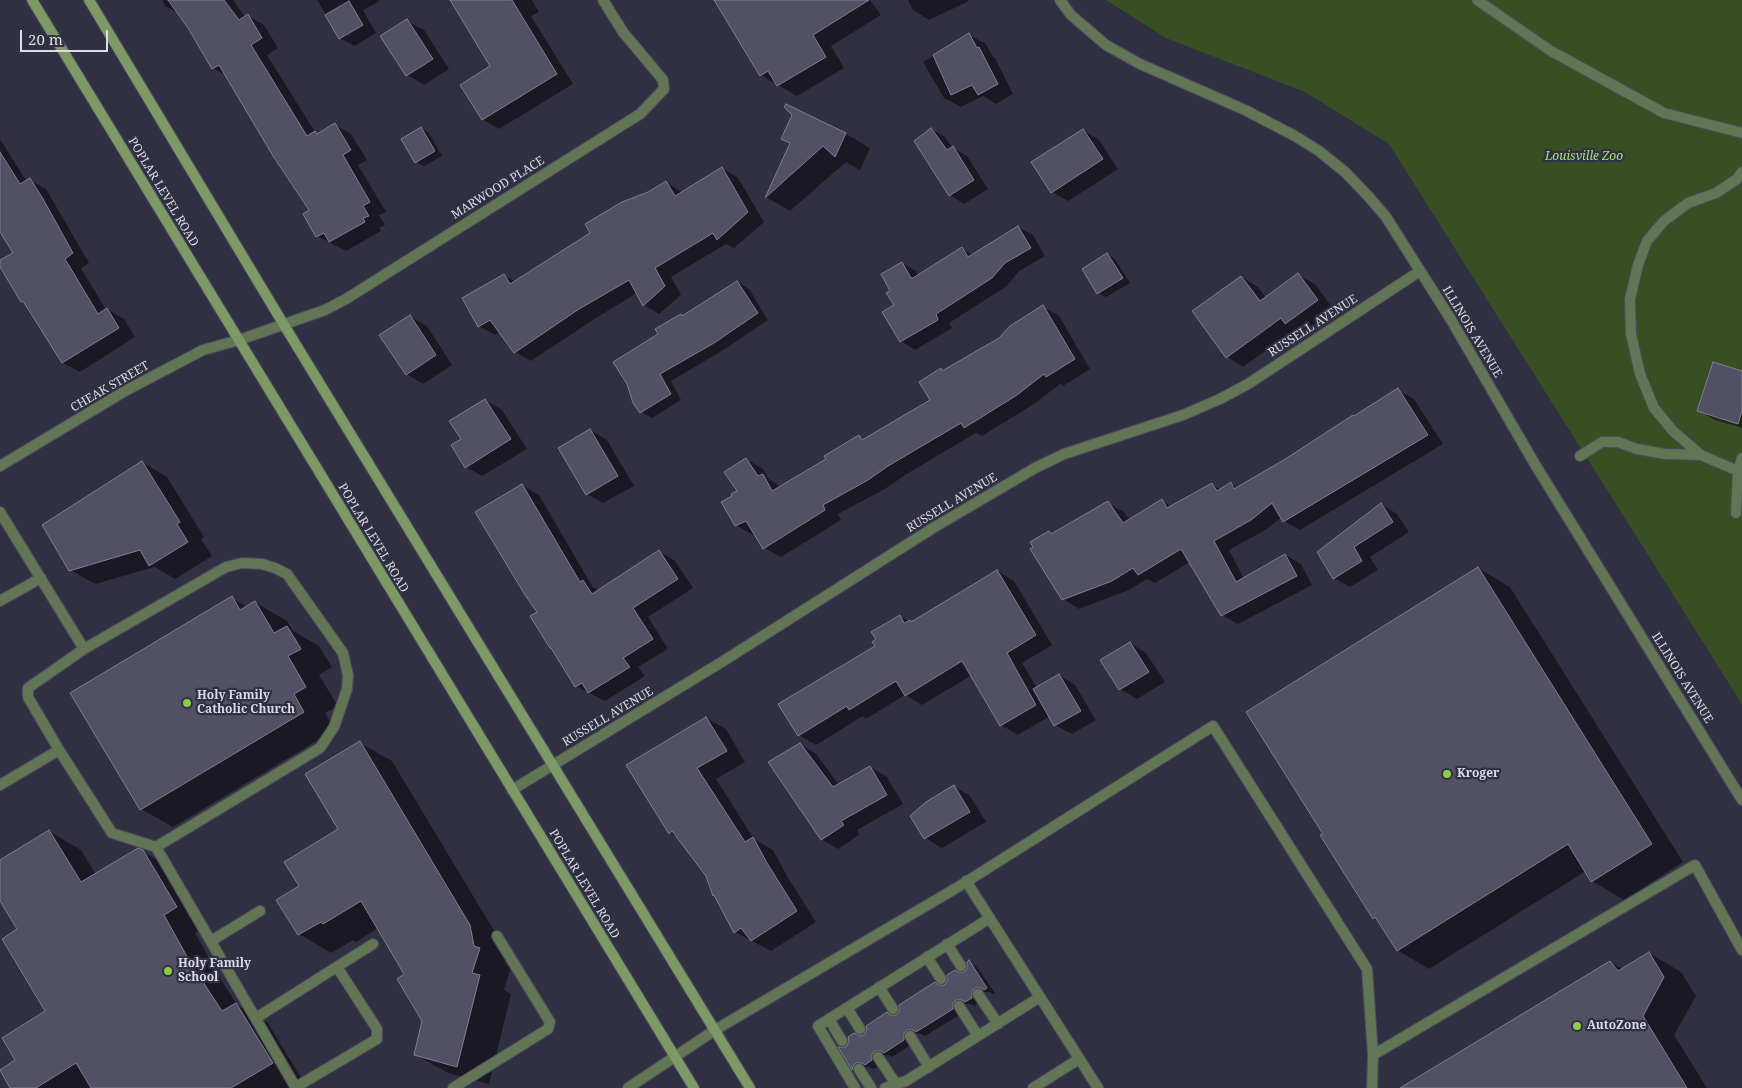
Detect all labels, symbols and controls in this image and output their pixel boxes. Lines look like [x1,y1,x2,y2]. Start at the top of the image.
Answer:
scale bar [22,20,110,52]
text: 20 m [28,29,63,49]
street label: POPLAR LEVEL ROAD [125,135,201,249]
park label: Louisville Zoo [1545,150,1623,164]
street label: MARWOOD PLACE [449,154,547,222]
street label: ILLINOIS AVENUE [1439,284,1505,380]
street label: RUSSELL AVENUE [1266,292,1360,360]
street label: CHEAK STREET [68,359,152,415]
street label: RUSSELL AVENUE [904,470,1000,536]
street label: POPLAR LEVEL ROAD [335,481,411,595]
street label: ILLINOIS AVENUE [1648,630,1716,726]
street label: RUSSELL AVENUE [560,684,656,750]
place label: Holy Family Catholic Church [197,689,295,717]
marker: Holy Family Catholic Church [181,697,193,709]
place label: Kroger [1457,767,1499,781]
marker: Kroger [1441,768,1453,780]
street label: POPLAR LEVEL ROAD [546,827,622,941]
place label: Holy Family School [178,957,251,985]
marker: Holy Family School [162,965,174,977]
place label: AutoZone [1587,1019,1646,1033]
marker: AutoZone [1571,1020,1583,1032]

